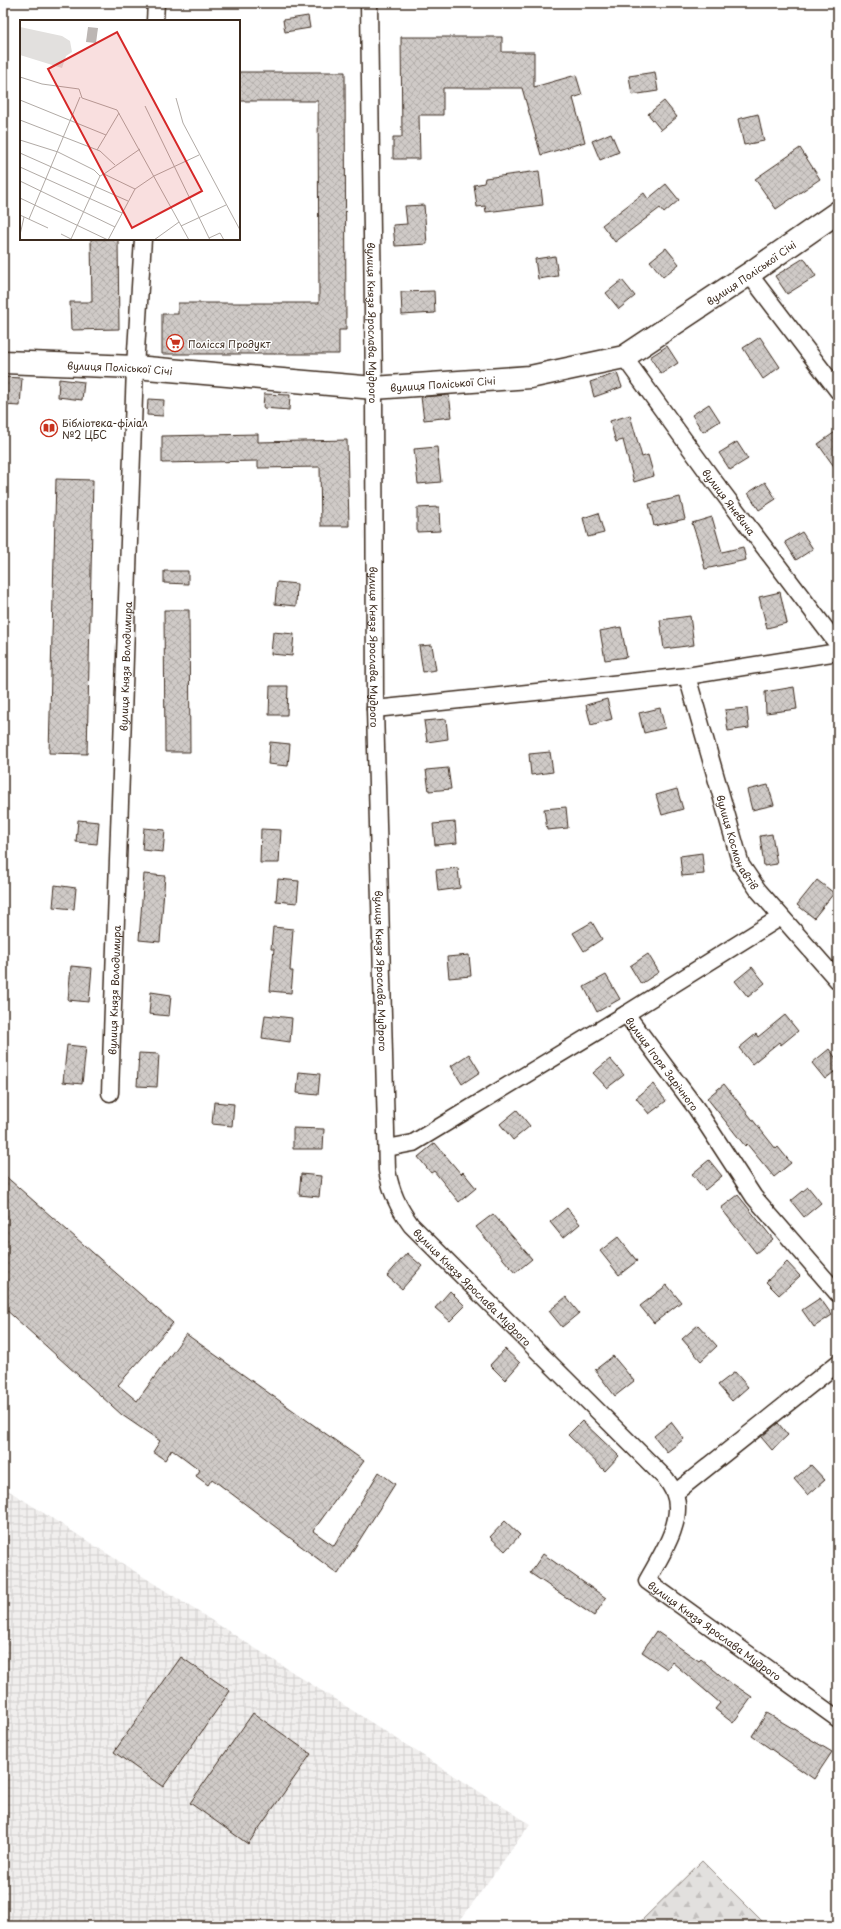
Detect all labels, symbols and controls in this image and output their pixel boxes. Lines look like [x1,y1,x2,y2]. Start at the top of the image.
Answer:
inset map [20,20,240,240]
street label: вулиця Поліської Січі [703,236,799,308]
street label: вулиця Князя Ярослава Мудрого [365,242,382,404]
supermarket icon: Полісся Продукт [165,333,185,353]
place label: Полісся Продукт [188,336,271,351]
street label: вулиця Поліської Січі [67,357,173,378]
street label: вулиця Поліської Січі [390,372,496,394]
place label: Бібліотека-філіал №2 ЦБС [62,415,148,442]
library icon: Бібліотека-філіал №2 ЦБС [39,418,59,438]
street label: вулиця Яневича [700,465,760,538]
street label: вулиця Князя Ярослава Мудрого [366,566,383,728]
street label: вулиця Князя Володимира [115,600,134,731]
street label: вулиця Космонавтів [714,793,763,892]
street label: вулиця Князя Ярослава Мудрого [372,890,391,1052]
street label: вулиця Князя Володимира [104,924,123,1055]
street label: вулиця Ігоря Зарічного [623,1013,703,1114]
street label: вулиця Князя Ярослава Мудрого [410,1224,535,1349]
street label: вулиця Князя Ярослава Мудрого [645,1577,785,1684]

